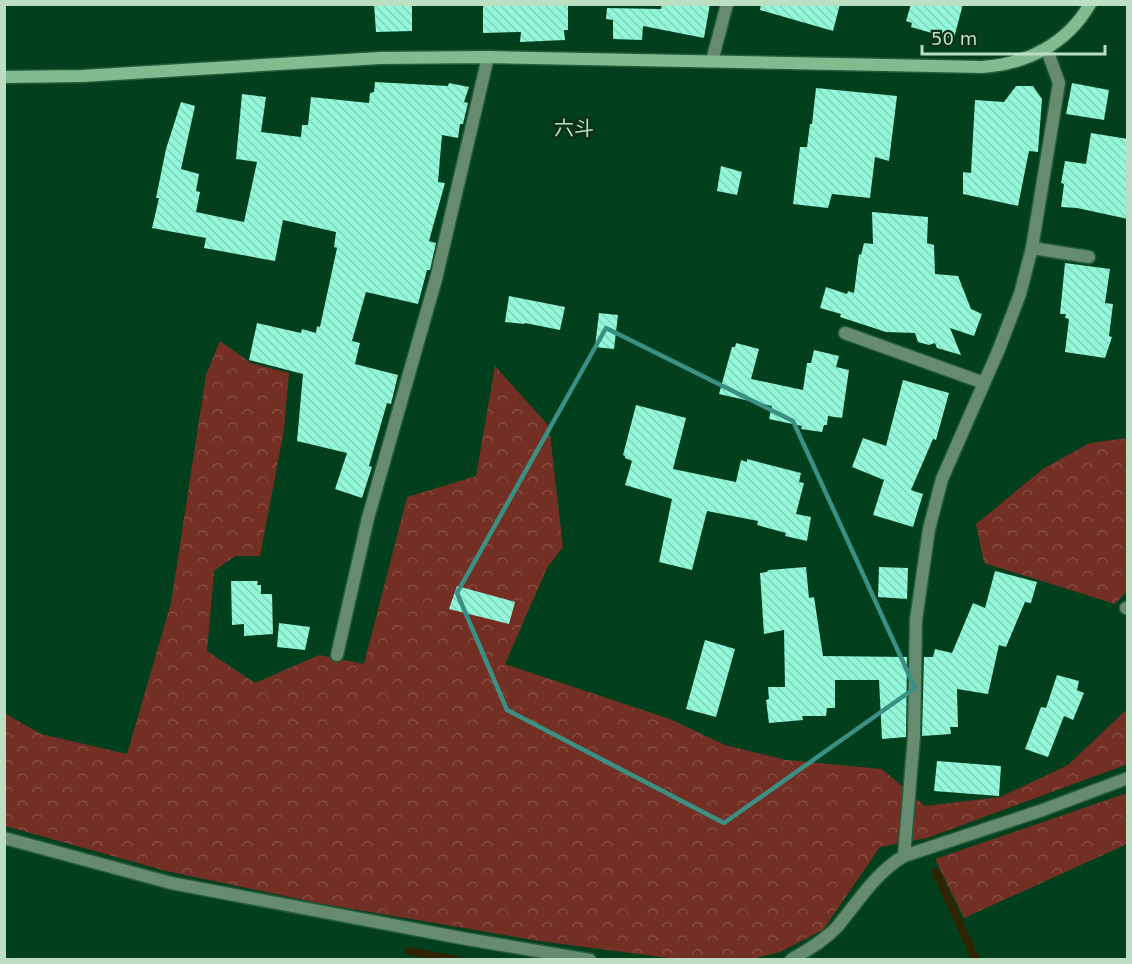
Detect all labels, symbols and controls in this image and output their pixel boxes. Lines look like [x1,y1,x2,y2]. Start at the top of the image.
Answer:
scale bar [922,18,1105,56]
text: 50 m [931,28,977,49]
district label: 六斗 [554,116,594,140]

